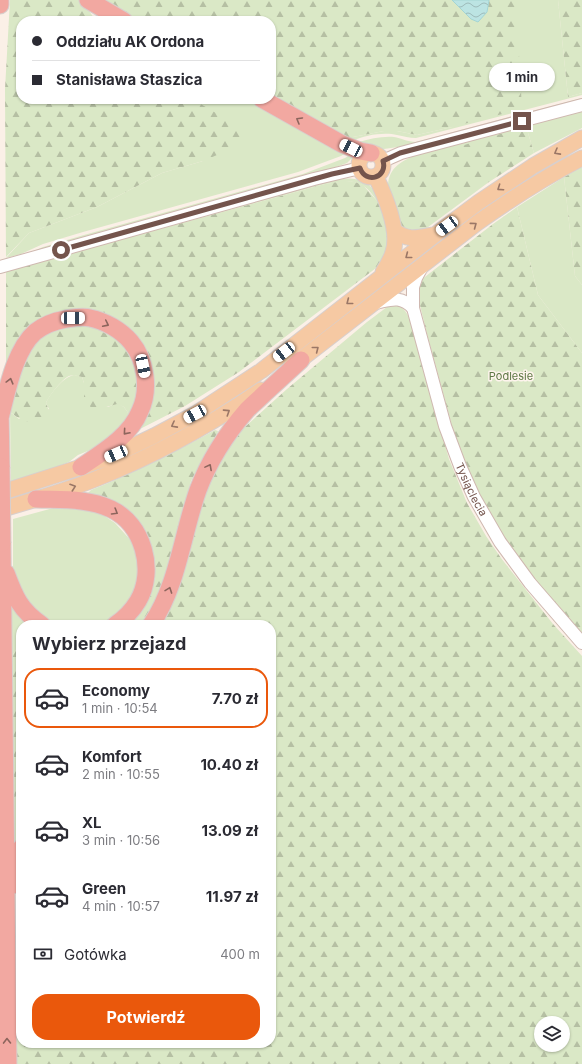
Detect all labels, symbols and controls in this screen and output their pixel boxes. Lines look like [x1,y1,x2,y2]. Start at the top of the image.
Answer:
text: Oddziału AK Ordona [56,32,204,51]
callout: 1 min [489,63,555,91]
text: 1 min [506,69,538,85]
text: Stanisława Staszica [56,70,202,89]
route end [513,112,531,130]
one-way arrow [296,118,303,125]
car [338,137,364,159]
one-way arrow [554,147,561,154]
one-way arrow [498,183,505,190]
car [434,214,460,238]
one-way arrow [470,223,477,230]
route start [52,241,70,259]
one-way arrow [405,251,412,258]
one-way arrow [346,297,353,304]
car [61,312,85,324]
one-way arrow [101,319,109,327]
car [271,340,297,364]
one-way arrow [311,347,318,354]
car [135,353,151,379]
park label: Podlesie [489,369,533,383]
one-way arrow [5,377,14,384]
car [182,403,208,425]
one-way arrow [223,409,230,417]
one-way arrow [171,420,179,428]
one-way arrow [123,427,130,434]
car [103,444,129,464]
street label: Tysiąclecia [452,460,491,519]
one-way arrow [204,464,212,471]
one-way arrow [69,483,76,491]
one-way arrow [111,507,118,514]
one-way arrow [164,587,172,594]
text: Wybierz przejazd [32,633,186,654]
icon: car [34,680,70,716]
text: Economy [82,681,150,700]
text: 7.70 zł [212,689,258,708]
text: 1 min · 10:54 [82,700,158,716]
icon: car [34,746,70,782]
text: Komfort [82,747,142,766]
text: 10.40 zł [200,755,258,774]
text: 2 min · 10:55 [82,766,160,782]
icon: car [34,812,70,848]
text: XL [82,813,102,832]
text: 13.09 zł [202,821,258,840]
text: 3 min · 10:56 [82,832,160,848]
icon: car [34,878,70,914]
text: Green [82,879,126,898]
text: 11.97 zł [206,887,258,906]
text: 4 min · 10:57 [82,898,160,914]
icon: cash [32,943,54,965]
text: Gotówka [64,945,127,964]
text: 400 m [220,946,260,962]
button: Potwierdź [32,994,260,1040]
map controls [534,1016,570,1052]
button: layers [534,1016,570,1052]
one-way arrow [3,1038,11,1044]

